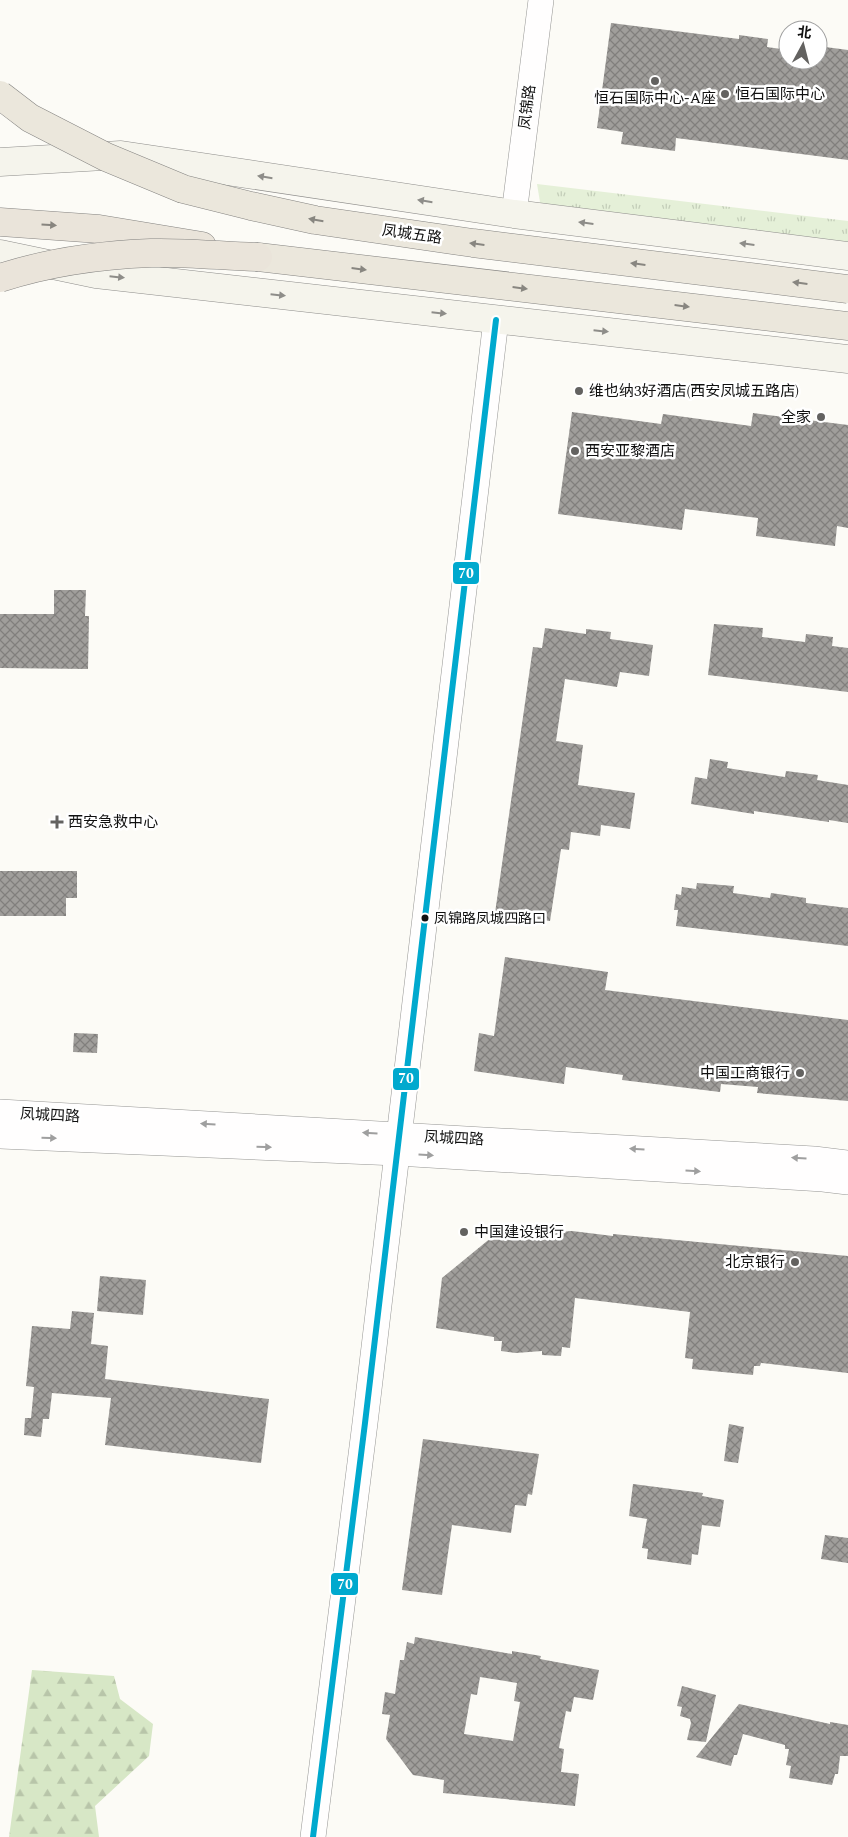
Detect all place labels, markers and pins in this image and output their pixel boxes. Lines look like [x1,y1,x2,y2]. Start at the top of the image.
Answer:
marker: 恒石国际中心-A座 [649,75,661,87]
place label: 恒石国际中心 [735,83,825,106]
place label: 恒石国际中心-A座 [594,87,716,110]
marker: 恒石国际中心 [719,88,731,100]
place label: 维也纳3好酒店(西安凤城五路店) [589,380,799,403]
marker: 维也纳3好酒店(西安凤城五路店) [573,385,585,397]
place label: 全家 [781,406,811,429]
marker: 全家 [815,411,827,423]
place label: 西安亚黎酒店 [585,440,675,463]
marker: 西安亚黎酒店 [569,445,581,457]
place label: 西安急救中心 [68,811,158,834]
marker: 西安急救中心 [50,815,64,829]
place label: 凤锦路凤城四路口 [434,908,546,929]
marker: 凤锦路凤城四路口 [420,913,430,923]
place label: 中国工商银行 [700,1062,790,1085]
marker: 中国工商银行 [794,1067,806,1079]
place label: 中国建设银行 [474,1221,564,1244]
marker: 中国建设银行 [458,1226,470,1238]
place label: 北京银行 [725,1251,785,1274]
marker: 北京银行 [789,1256,801,1268]

